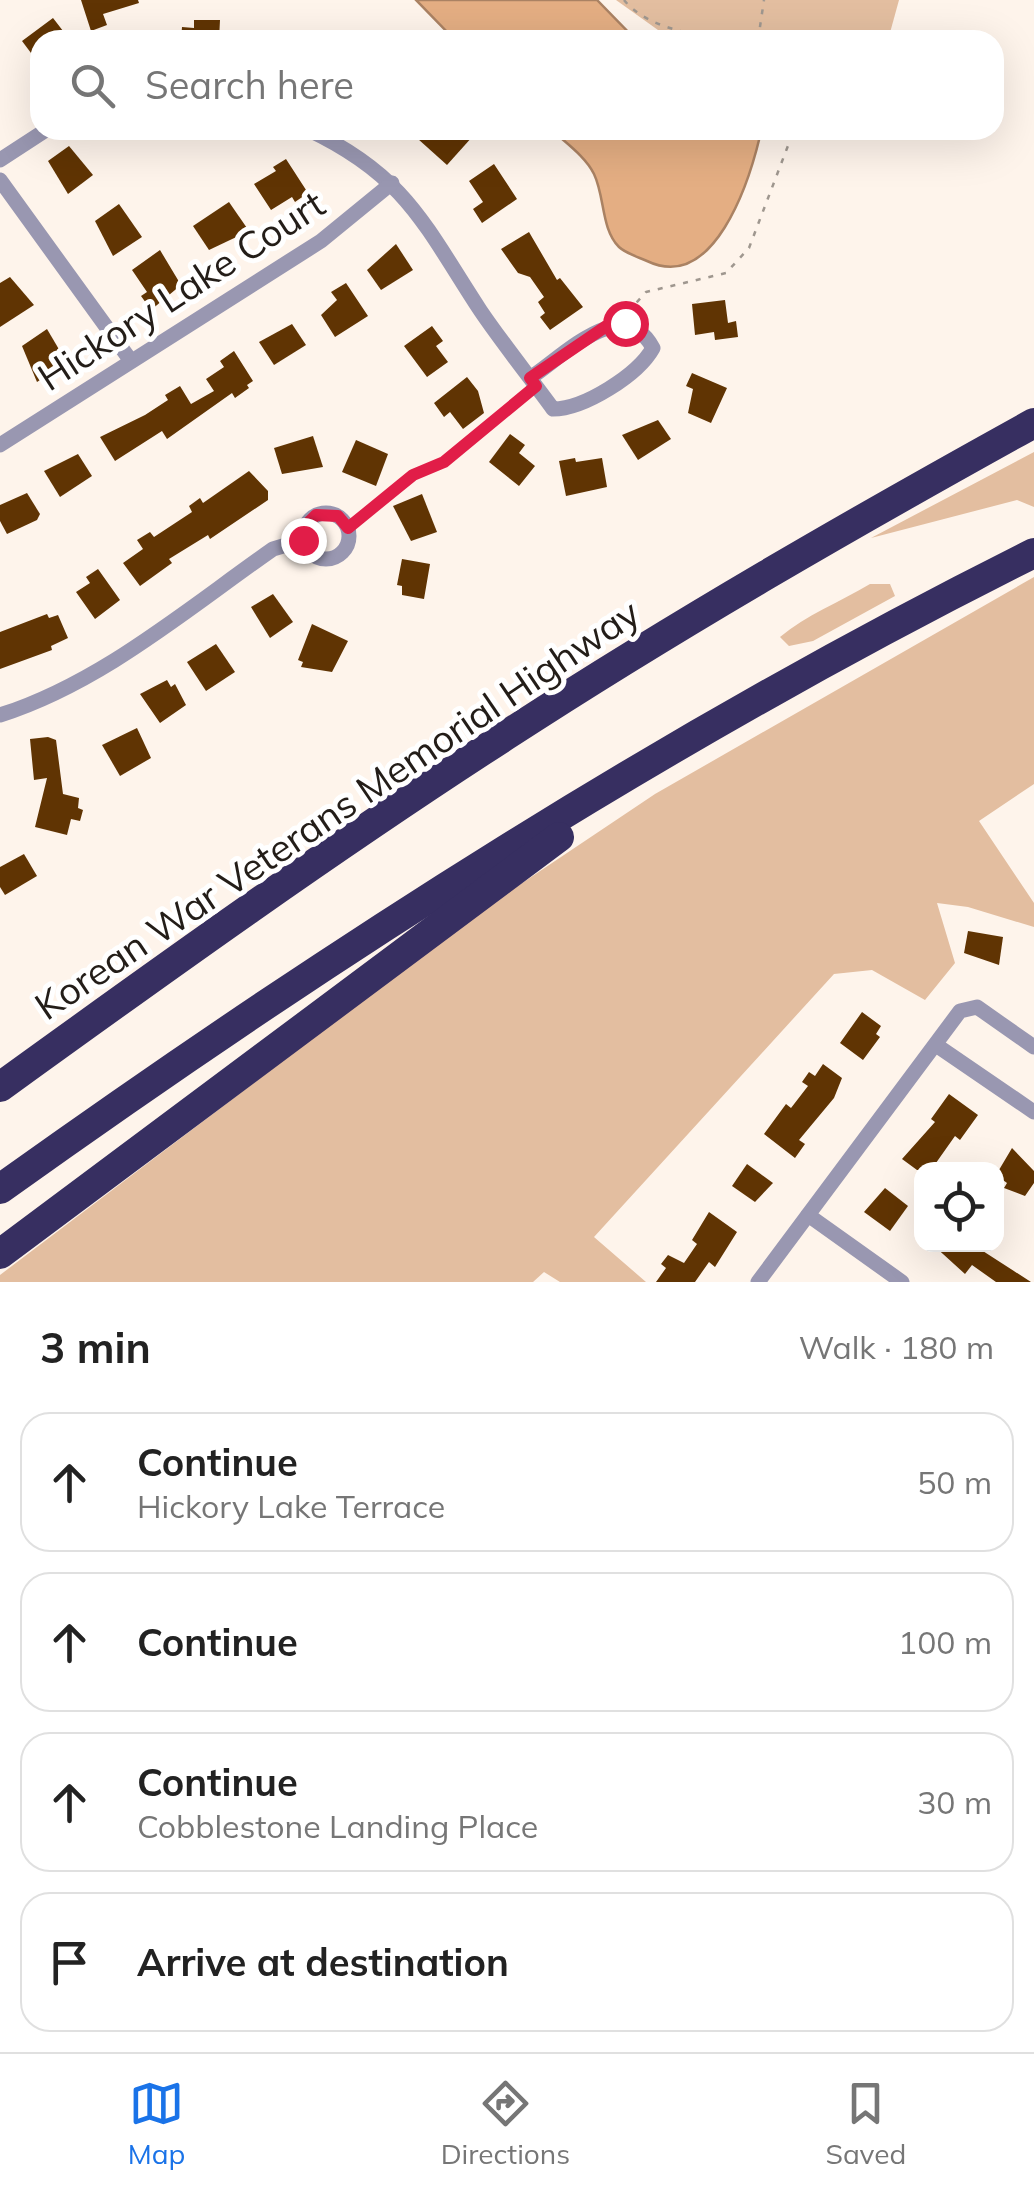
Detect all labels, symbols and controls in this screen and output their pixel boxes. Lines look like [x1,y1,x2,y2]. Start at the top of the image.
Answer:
search box [30,30,1004,140]
icon: search [65,58,120,113]
text: Search here [145,61,354,109]
street label: Hickory Lake Court [29,179,333,401]
route start [603,301,649,347]
route end [281,518,327,564]
street label: Korean War Veterans Memorial Highway [26,588,648,1030]
map controls [914,1162,1004,1252]
button: locate [914,1162,1004,1252]
text: 3 min [40,1321,151,1374]
text: Walk · 180 m [799,1327,994,1367]
text: Continue [137,1438,298,1486]
icon: ahead [42,1455,97,1510]
text: 50 m [917,1462,992,1502]
text: Hickory Lake Terrace [137,1486,445,1526]
icon: ahead [42,1615,97,1670]
text: Continue [137,1618,298,1666]
text: 100 m [898,1622,992,1662]
text: Continue [137,1758,298,1806]
icon: ahead [42,1775,97,1830]
text: 30 m [917,1782,992,1822]
text: Cobblestone Landing Place [137,1806,538,1846]
icon: arrive [42,1935,97,1990]
text: Arrive at destination [137,1938,509,1986]
tab: Map [128,2076,185,2171]
tab: Directions [441,2076,570,2171]
tab: Saved [825,2076,906,2171]

